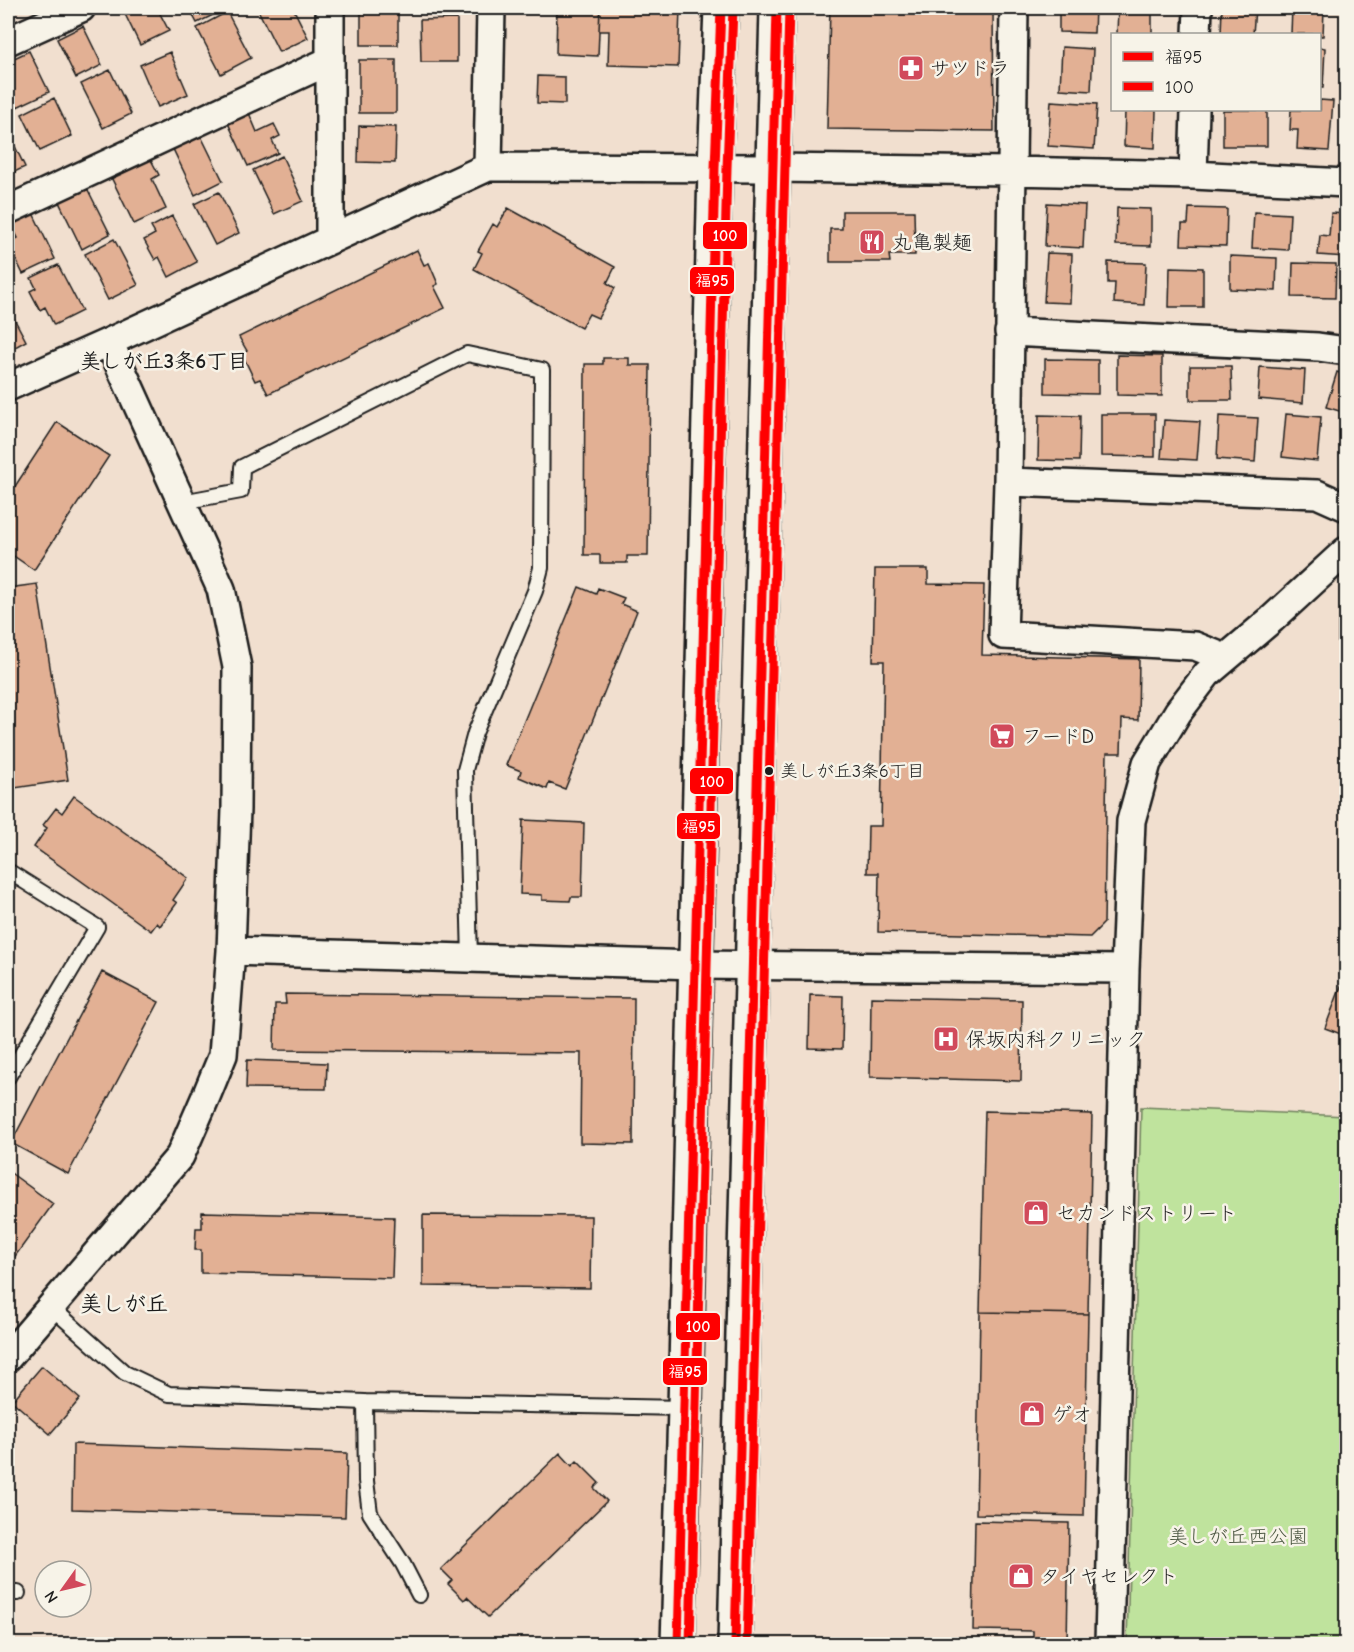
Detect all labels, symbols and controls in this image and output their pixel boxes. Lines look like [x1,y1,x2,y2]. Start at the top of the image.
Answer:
legend [1111,33,1321,111]
text: 福95 [1165,47,1202,68]
pharmacy icon: サツドラ [896,53,926,83]
place label: サツドラ [930,57,1010,80]
text: 100 [1165,77,1194,98]
line badge: 100 [702,221,748,250]
text: 100 [713,227,737,245]
restaurant icon: 丸亀製麺 [857,227,887,257]
place label: 丸亀製麺 [892,231,972,254]
line badge: 福95 [689,266,735,295]
text: 福95 [696,272,728,290]
district label: 美しが丘3条6丁目 [80,349,248,373]
supermarket icon: フードD [987,721,1017,751]
place label: フードD [1022,725,1094,748]
place label: 美しが丘3条6丁目 [780,761,925,782]
marker: 美しが丘3条6丁目 [763,765,775,777]
line badge: 100 [689,767,734,795]
text: 100 [700,773,724,791]
line badge: 福95 [676,812,721,840]
text: 福95 [683,818,715,836]
hospital icon: 保坂内科クリニック [931,1024,961,1054]
place label: 保坂内科クリニック [966,1028,1146,1051]
shop icon: セカンドストリート [1021,1198,1051,1228]
place label: セカンドストリート [1056,1202,1238,1225]
district label: 美しが丘 [80,1291,168,1317]
line badge: 100 [675,1312,721,1341]
text: 100 [686,1318,710,1336]
line badge: 福95 [662,1357,708,1386]
text: 福95 [669,1363,701,1381]
shop icon: ゲオ [1017,1399,1047,1429]
place label: ゲオ [1052,1403,1092,1426]
park label: 美しが丘西公園 [1168,1525,1308,1548]
north arrow [33,1559,93,1619]
shop icon: タイヤセレクト [1006,1561,1036,1591]
place label: タイヤセレクト [1040,1565,1178,1588]
text: N [41,1587,62,1606]

